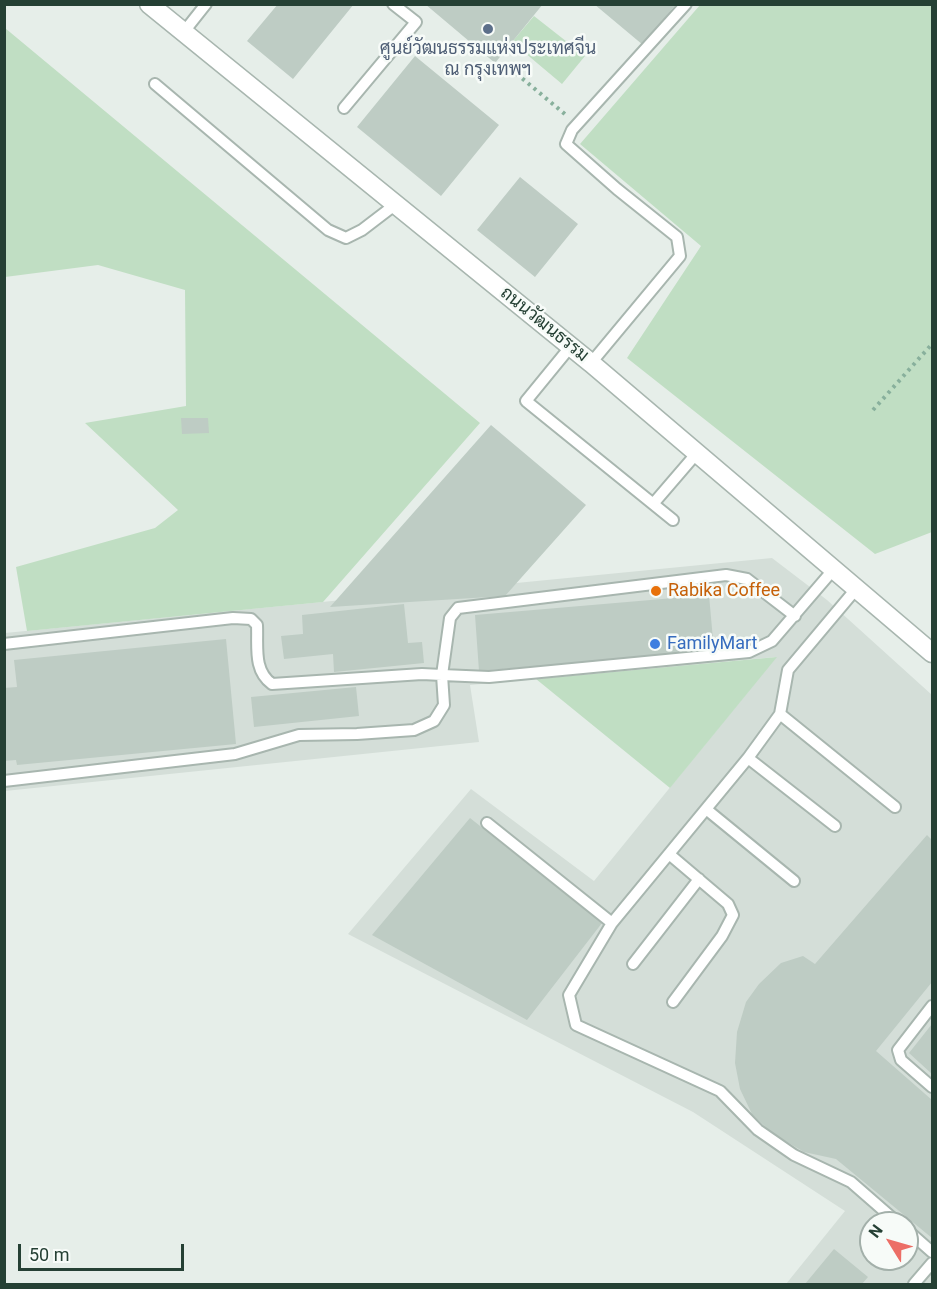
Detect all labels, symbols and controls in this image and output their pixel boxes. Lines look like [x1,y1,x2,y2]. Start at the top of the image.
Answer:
marker: ศูนย์วัฒนธรรมแห่งประเทศจีน ณ กรุงเทพฯ [481,22,495,36]
place label: ศูนย์วัฒนธรรมแห่งประเทศจีน ณ กรุงเทพฯ [380,38,596,80]
street label: ถนนวัฒนธรรม [496,283,592,367]
place label: Rabika Coffee [668,580,780,602]
marker: Rabika Coffee [649,584,663,598]
place label: FamilyMart [667,633,757,655]
marker: FamilyMart [648,637,662,651]
north arrow [859,1211,919,1271]
text: N [865,1221,887,1241]
scale bar [21,1232,188,1270]
text: 50 m [29,1244,69,1265]

